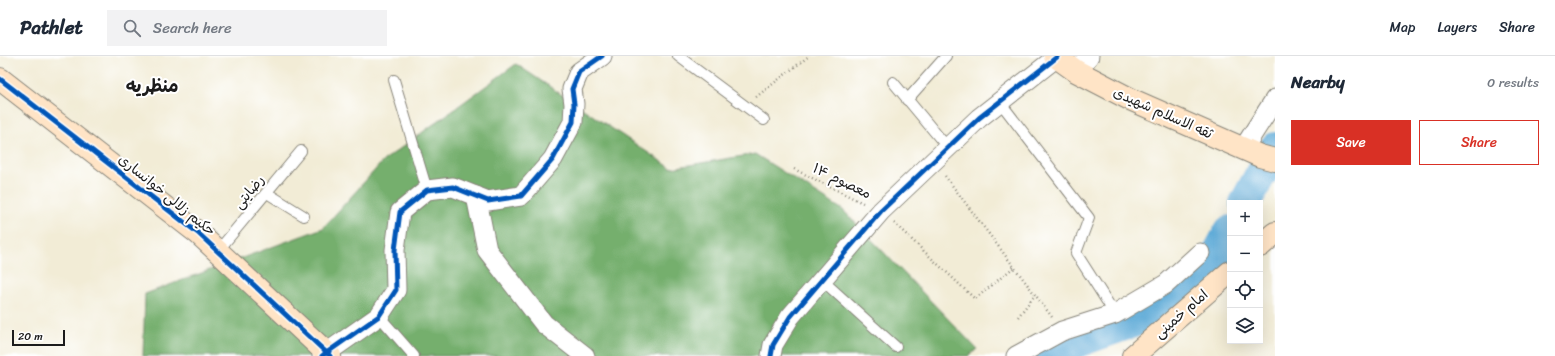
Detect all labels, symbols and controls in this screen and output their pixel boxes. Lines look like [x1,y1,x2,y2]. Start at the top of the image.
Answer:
search box [107,10,387,46]
text: Pathlet [20,11,83,44]
text: Search here [153,15,232,41]
text: Map [1390,15,1415,40]
text: Layers [1437,15,1477,40]
text: Share [1499,15,1535,40]
icon: search [121,17,143,39]
text: Nearby [1291,67,1345,97]
district label: منظریه [126,70,178,102]
text: 0 results [1487,71,1539,94]
street label: ثقه الاسلام شهیدی [1109,80,1218,147]
button: Save [1291,120,1411,165]
button: Share [1419,120,1539,165]
street label: حکیم زلالی خوانساری [113,148,221,242]
street label: ۱۴ معصوم [808,156,876,206]
street label: رضایتی [227,169,271,215]
map controls [1227,200,1263,344]
button: + [1227,200,1263,236]
button: − [1227,236,1263,272]
button: locate [1227,272,1263,308]
street label: امام خمینی [1148,283,1214,345]
button: layers [1227,308,1263,344]
text: 20 m [18,327,43,346]
scale bar [12,328,65,347]

